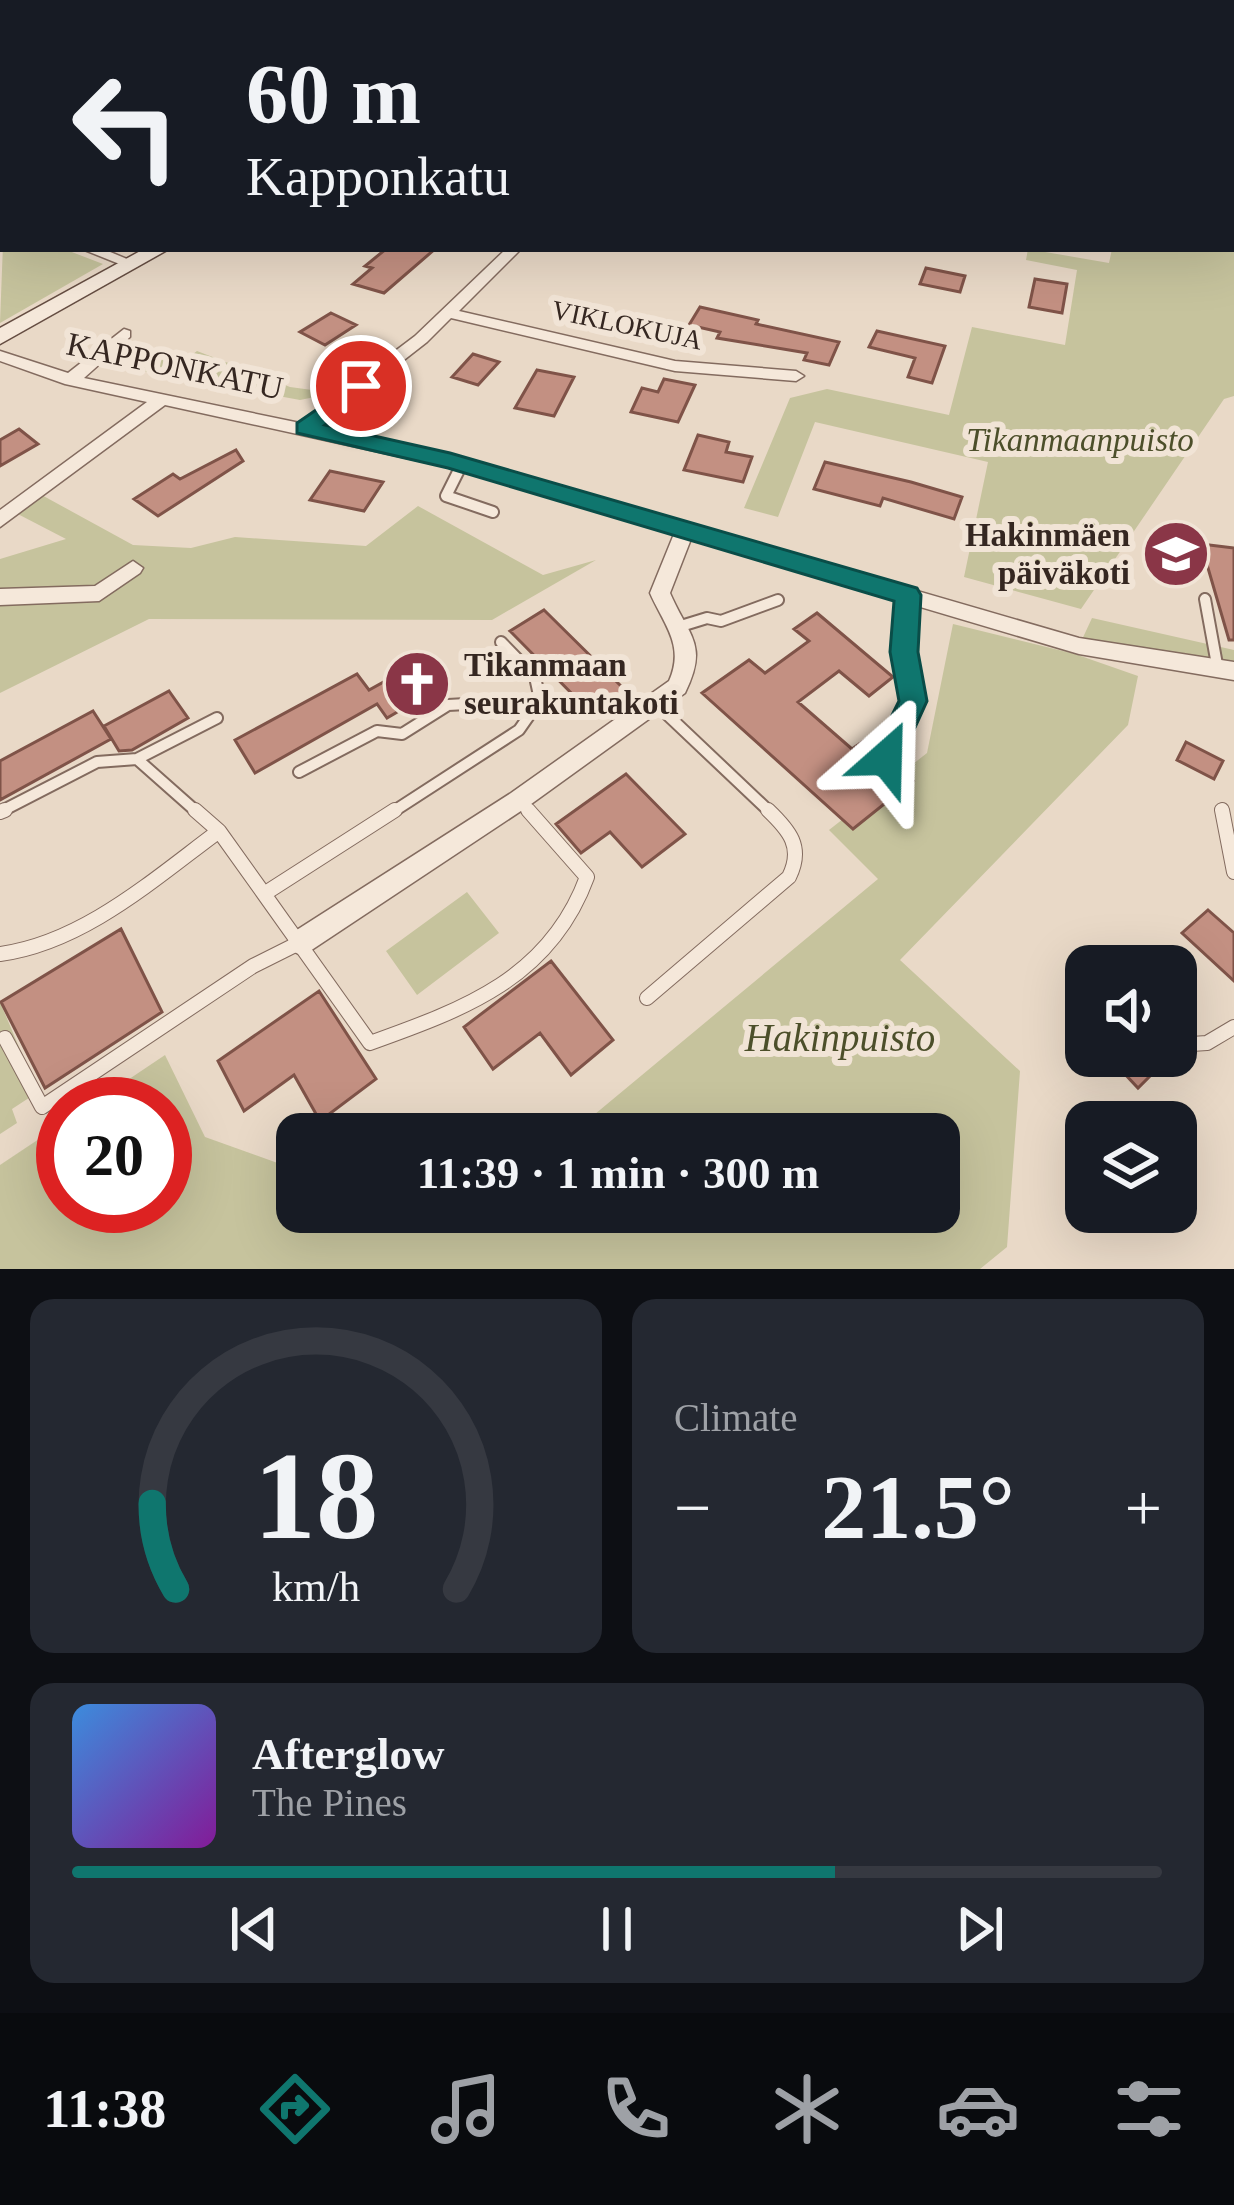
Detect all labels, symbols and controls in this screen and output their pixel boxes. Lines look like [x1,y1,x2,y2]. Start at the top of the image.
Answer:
icon: left [48,48,204,204]
text: 60 m [246,48,421,141]
text: Kapponkatu [246,147,510,207]
street label: VIKLOKUJA [549,294,705,356]
street label: KAPPONKATU [64,326,287,407]
pin [310,335,412,437]
icon: arrive [328,353,394,419]
park label: Tikanmaanpuisto [966,422,1194,458]
place label: Hakinmäen päiväkoti [965,517,1130,591]
school or university icon: Hakinmäen päiväkoti [1141,519,1211,589]
place label: Tikanmaan seurakuntakoti [464,647,679,721]
church icon: Tikanmaan seurakuntakoti [382,649,452,719]
position arrow [823,695,949,821]
map controls [1065,945,1197,1233]
button: sound [1065,945,1197,1077]
park label: Hakinpuisto [744,1016,935,1060]
speed limit sign: 20 [36,1077,192,1233]
button: layers [1065,1101,1197,1233]
text: 11:39 · 1 min · 300 m [417,1148,819,1198]
text: Climate [674,1396,797,1439]
text: 18 [254,1427,378,1565]
text: 21.5° [821,1458,1015,1557]
text: − [674,1471,711,1544]
text: + [1125,1471,1162,1544]
text: km/h [272,1563,360,1610]
text: Afterglow [252,1729,444,1779]
text: The Pines [252,1781,407,1824]
icon: previous [221,1896,287,1962]
icon: pause [584,1896,650,1962]
icon: next [947,1896,1013,1962]
icon: directions [253,2067,337,2151]
icon: music [424,2067,508,2151]
icon: phone [594,2067,678,2151]
icon: climate [765,2067,849,2151]
icon: car [936,2067,1020,2151]
icon: filters [1107,2067,1191,2151]
text: 11:38 [43,2079,166,2139]

